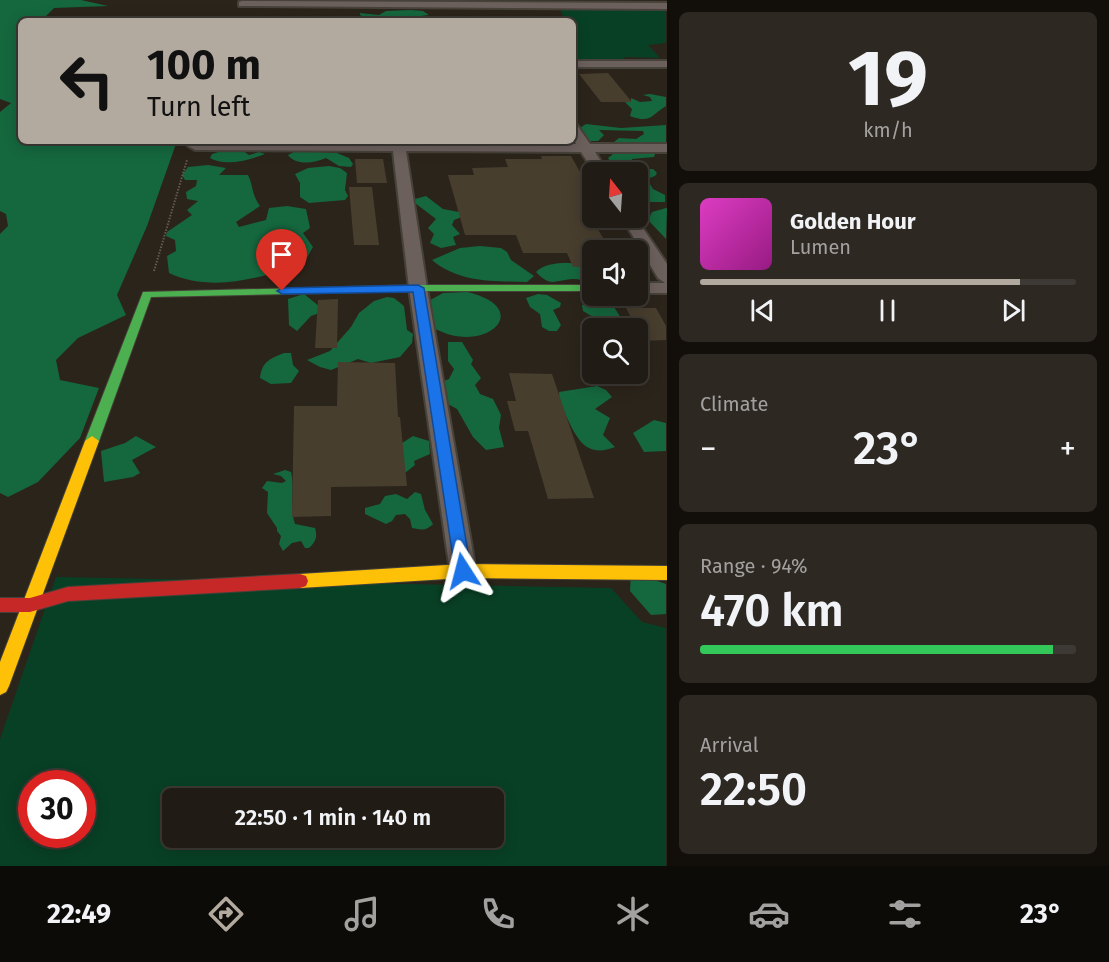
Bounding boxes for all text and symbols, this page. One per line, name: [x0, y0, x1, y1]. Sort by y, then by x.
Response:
text: 19: [848, 32, 928, 126]
text: 100 m: [147, 40, 261, 90]
icon: left: [48, 42, 126, 120]
text: Turn left: [147, 91, 250, 123]
text: km/h: [863, 118, 913, 142]
north arrow: [582, 162, 648, 228]
map controls: [582, 162, 648, 384]
text: Golden Hour: [790, 208, 916, 235]
pin: [256, 229, 307, 291]
text: Lumen: [790, 235, 851, 259]
icon: arrive: [265, 238, 298, 271]
button: sound: [582, 240, 648, 306]
icon: previous: [746, 294, 779, 327]
icon: pause: [871, 294, 904, 327]
icon: next: [997, 294, 1030, 327]
button: search: [582, 318, 648, 384]
text: Climate: [700, 392, 768, 416]
text: 23°: [853, 422, 923, 476]
text: −: [700, 429, 717, 469]
text: +: [1060, 429, 1076, 469]
position arrow: [431, 539, 495, 603]
text: Range · 94%: [700, 554, 808, 578]
text: 470 km: [700, 584, 844, 638]
text: Arrival: [700, 733, 759, 757]
text: 22:50: [700, 763, 807, 817]
speed limit sign: 30: [18, 770, 96, 848]
text: 22:50 · 1 min · 140 m: [235, 804, 431, 831]
icon: directions: [205, 893, 247, 935]
icon: music: [341, 893, 383, 935]
icon: phone: [477, 893, 519, 935]
icon: climate: [612, 893, 654, 935]
icon: car: [748, 893, 790, 935]
icon: filters: [884, 893, 926, 935]
text: 22:49: [47, 898, 111, 930]
text: 23°: [1020, 898, 1062, 930]

